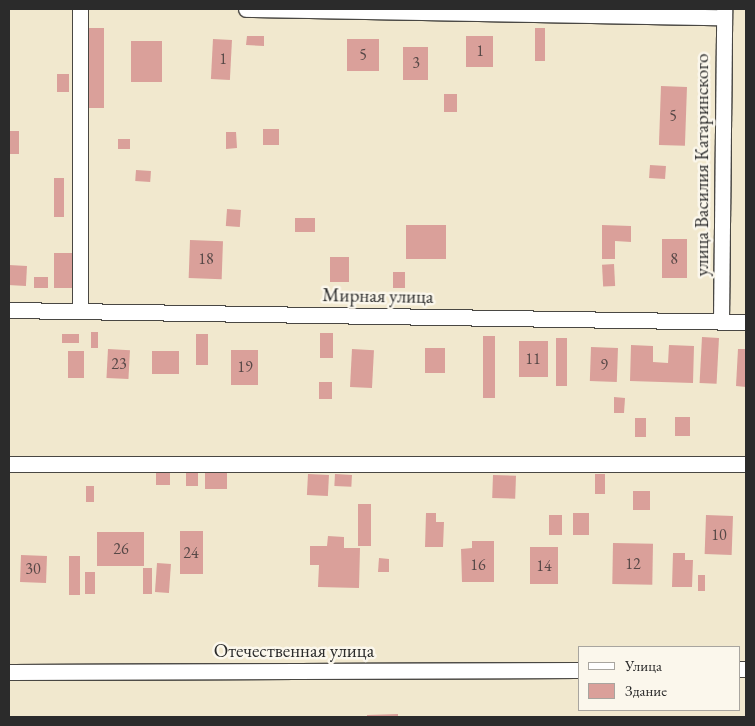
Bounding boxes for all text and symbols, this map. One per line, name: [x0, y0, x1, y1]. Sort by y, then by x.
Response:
house number: 1: [476, 41, 484, 61]
house number: 5: [359, 45, 367, 65]
house number: 1: [219, 49, 227, 69]
house number: 3: [412, 53, 420, 73]
street label: улица Василия Катаринского: [691, 54, 713, 276]
house number: 5: [669, 106, 677, 126]
house number: 18: [198, 249, 214, 269]
house number: 8: [670, 249, 678, 269]
street label: Мирная улица: [322, 284, 434, 308]
house number: 11: [525, 349, 541, 369]
house number: 23: [111, 354, 127, 374]
house number: 9: [600, 355, 608, 375]
house number: 19: [237, 357, 253, 377]
house number: 10: [711, 525, 727, 545]
house number: 26: [113, 539, 129, 559]
house number: 24: [183, 543, 199, 563]
house number: 12: [625, 554, 641, 574]
house number: 16: [470, 555, 486, 575]
house number: 14: [536, 556, 552, 576]
house number: 30: [25, 559, 41, 579]
street label: Отечественная улица: [214, 640, 374, 662]
legend: [578, 646, 740, 711]
text: Улица: [625, 656, 662, 675]
text: Здание: [625, 681, 667, 700]

